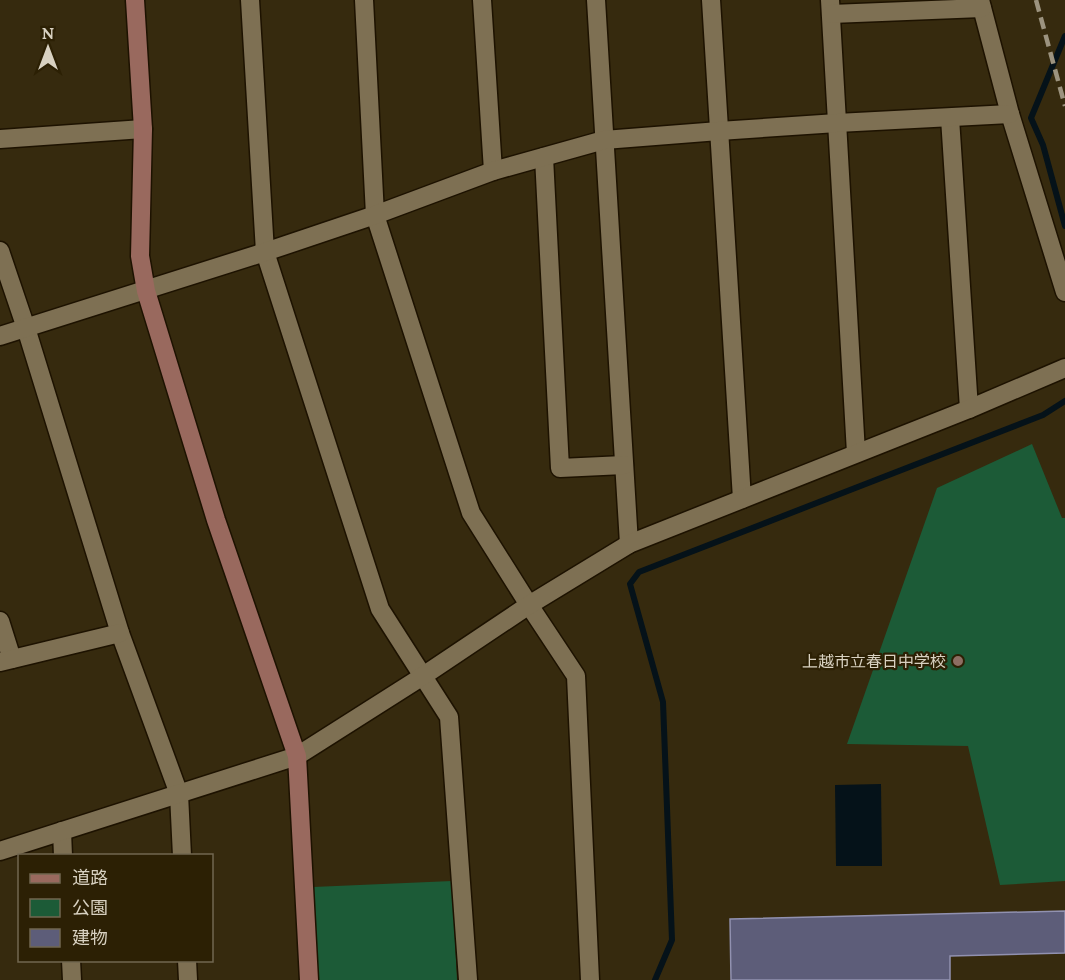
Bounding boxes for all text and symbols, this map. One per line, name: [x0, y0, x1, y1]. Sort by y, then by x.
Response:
north arrow: [18, 18, 78, 78]
text: N: [42, 23, 54, 43]
place label: 上越市立春日中学校: [802, 651, 946, 671]
marker: 上越市立春日中学校: [951, 654, 965, 668]
legend: [18, 854, 213, 962]
text: 道路: [72, 866, 108, 889]
text: 公園: [72, 896, 108, 919]
text: 建物: [72, 926, 108, 949]

